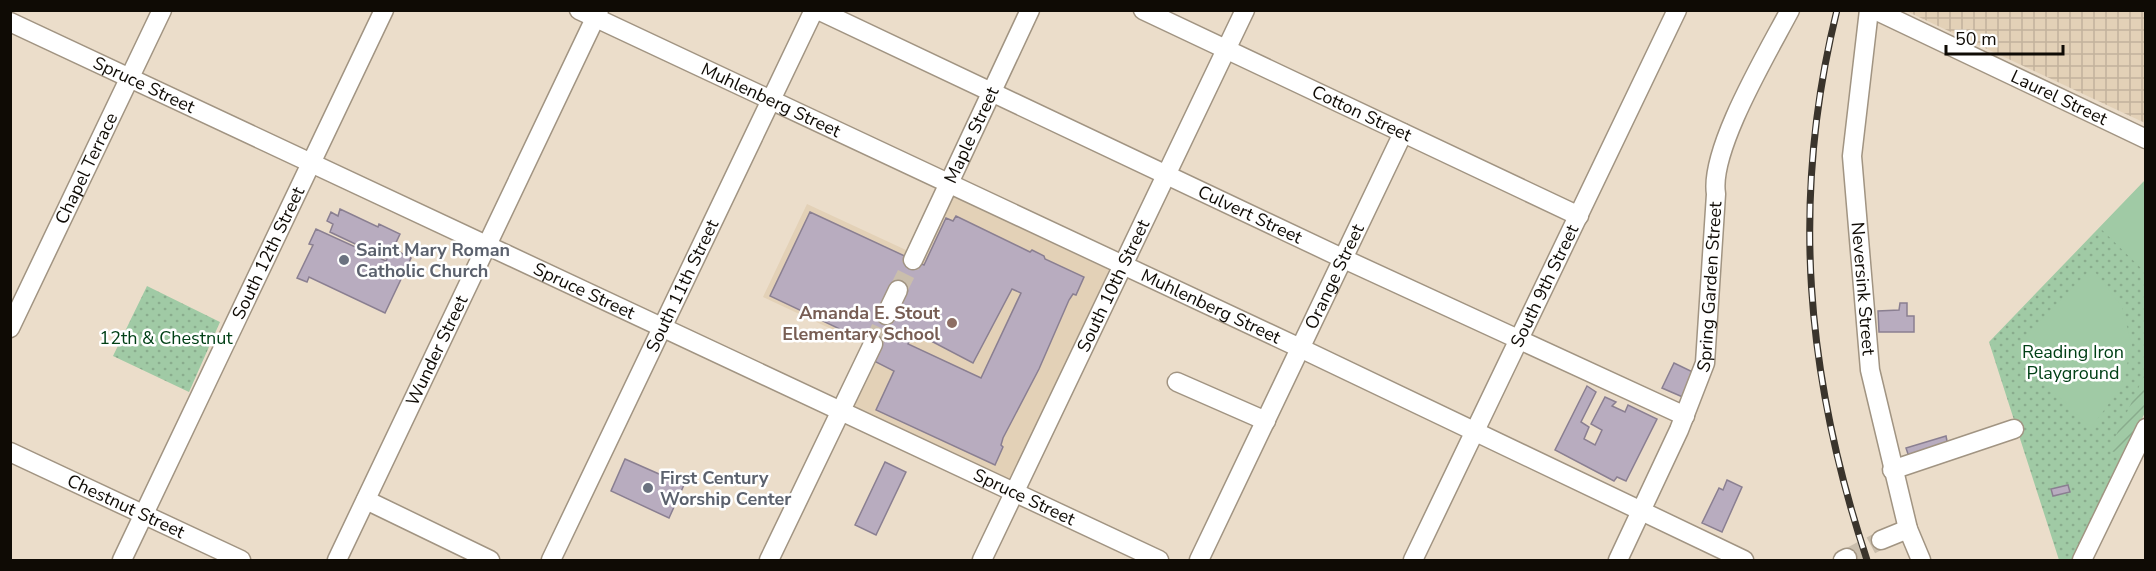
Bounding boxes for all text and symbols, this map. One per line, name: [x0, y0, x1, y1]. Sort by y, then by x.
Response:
scale bar: [1946, 18, 2063, 56]
text: 50 m: [1955, 27, 1997, 51]
street label: Spruce Street: [89, 51, 199, 119]
street label: Muhlenberg Street: [697, 57, 845, 143]
street label: Laurel Street: [2007, 64, 2112, 131]
street label: Cotton Street: [1308, 80, 1416, 148]
street label: Maple Street: [939, 82, 1005, 187]
street label: Chapel Terrace: [49, 109, 123, 228]
street label: Culvert Street: [1194, 179, 1307, 250]
street label: South 12th Street: [226, 182, 310, 323]
street label: Spring Garden Street: [1691, 200, 1728, 376]
street label: South 11th Street: [640, 215, 724, 356]
street label: South 10th Street: [1071, 215, 1155, 356]
street label: Orange Street: [1299, 219, 1370, 333]
street label: South 9th Street: [1505, 220, 1585, 351]
street label: Neversink Street: [1846, 221, 1881, 357]
place label: Saint Mary Roman Catholic Church: [356, 238, 510, 283]
marker: Saint Mary Roman Catholic Church: [337, 253, 351, 267]
street label: Spruce Street: [529, 257, 640, 325]
street label: Muhlenberg Street: [1137, 263, 1285, 350]
street label: Wunder Street: [400, 291, 474, 410]
place label: Amanda E. Stout Elementary School: [782, 301, 940, 346]
marker: Amanda E. Stout Elementary School: [945, 316, 959, 330]
park label: 12th & Chestnut: [99, 326, 233, 350]
park label: Reading Iron Playground: [2022, 340, 2124, 385]
street label: Spruce Street: [970, 463, 1080, 531]
place label: First Century Worship Center: [660, 466, 791, 511]
street label: Chestnut Street: [63, 468, 189, 544]
marker: First Century Worship Center: [641, 481, 655, 495]

